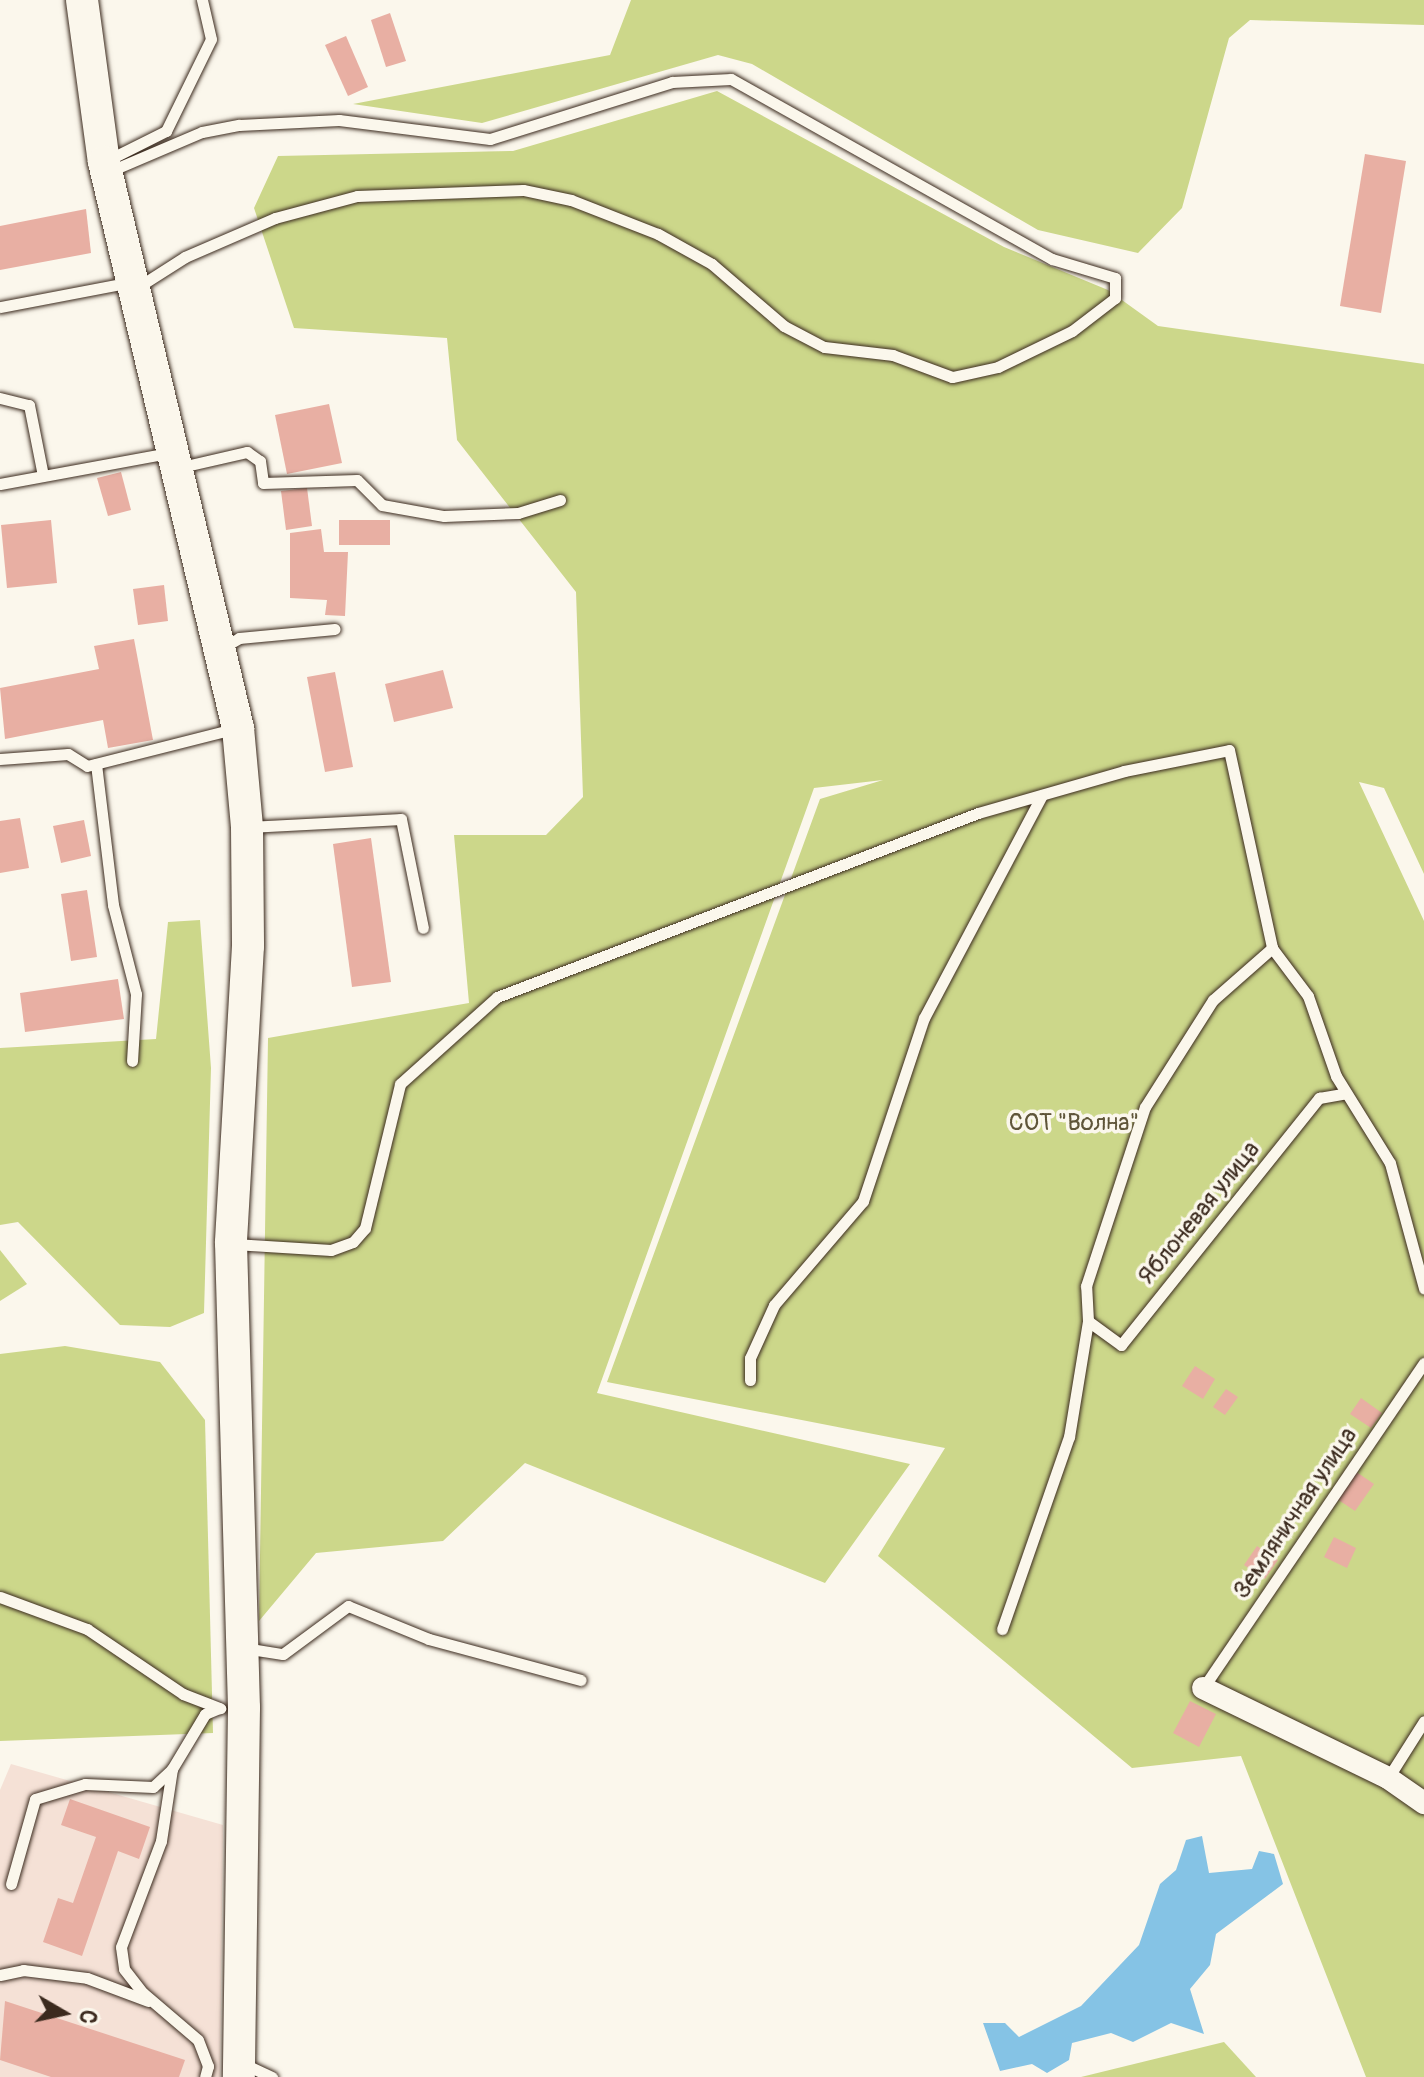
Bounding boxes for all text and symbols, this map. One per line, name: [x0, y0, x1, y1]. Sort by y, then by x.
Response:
park label: СОТ "Волна": [1009, 1109, 1139, 1137]
street label: Яблоневая улица: [1132, 1135, 1266, 1291]
street label: Земляничная улица: [1227, 1422, 1363, 1604]
north arrow: [24, 1973, 104, 2053]
text: С: [73, 2008, 103, 2026]

